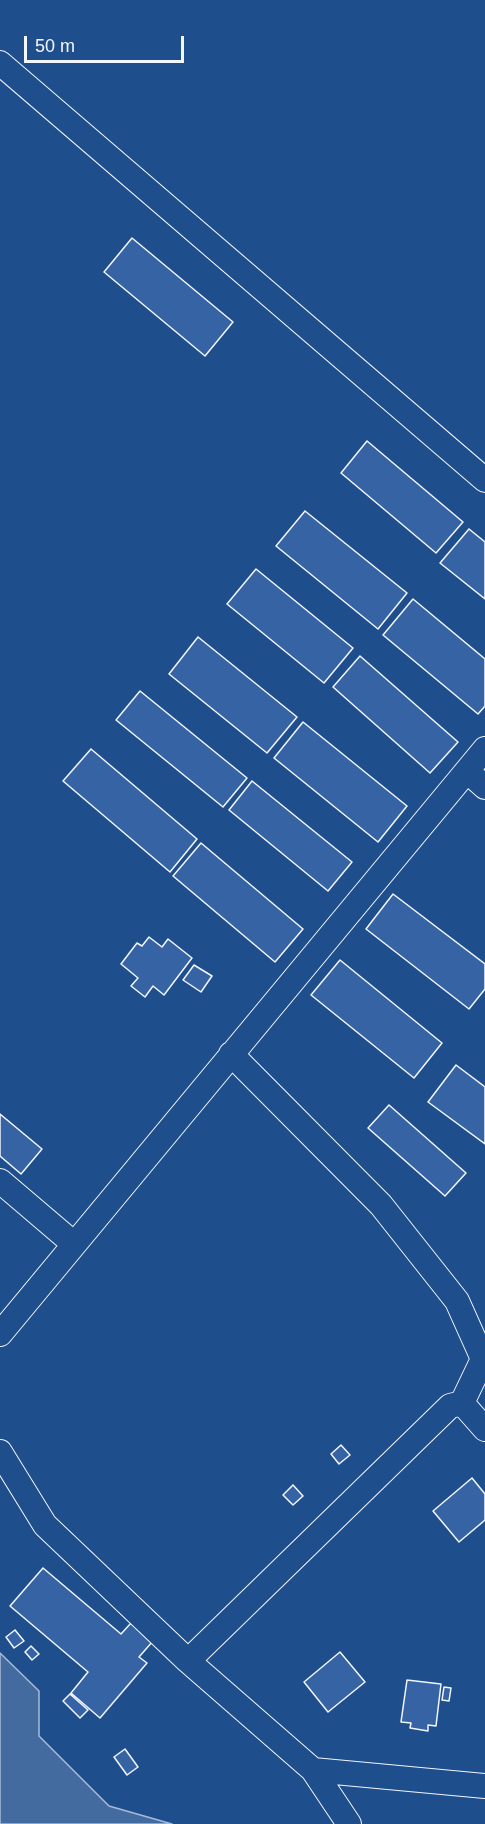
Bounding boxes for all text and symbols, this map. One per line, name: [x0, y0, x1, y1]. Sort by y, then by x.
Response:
scale bar: [27, 24, 188, 62]
text: 50 m: [35, 36, 75, 56]

